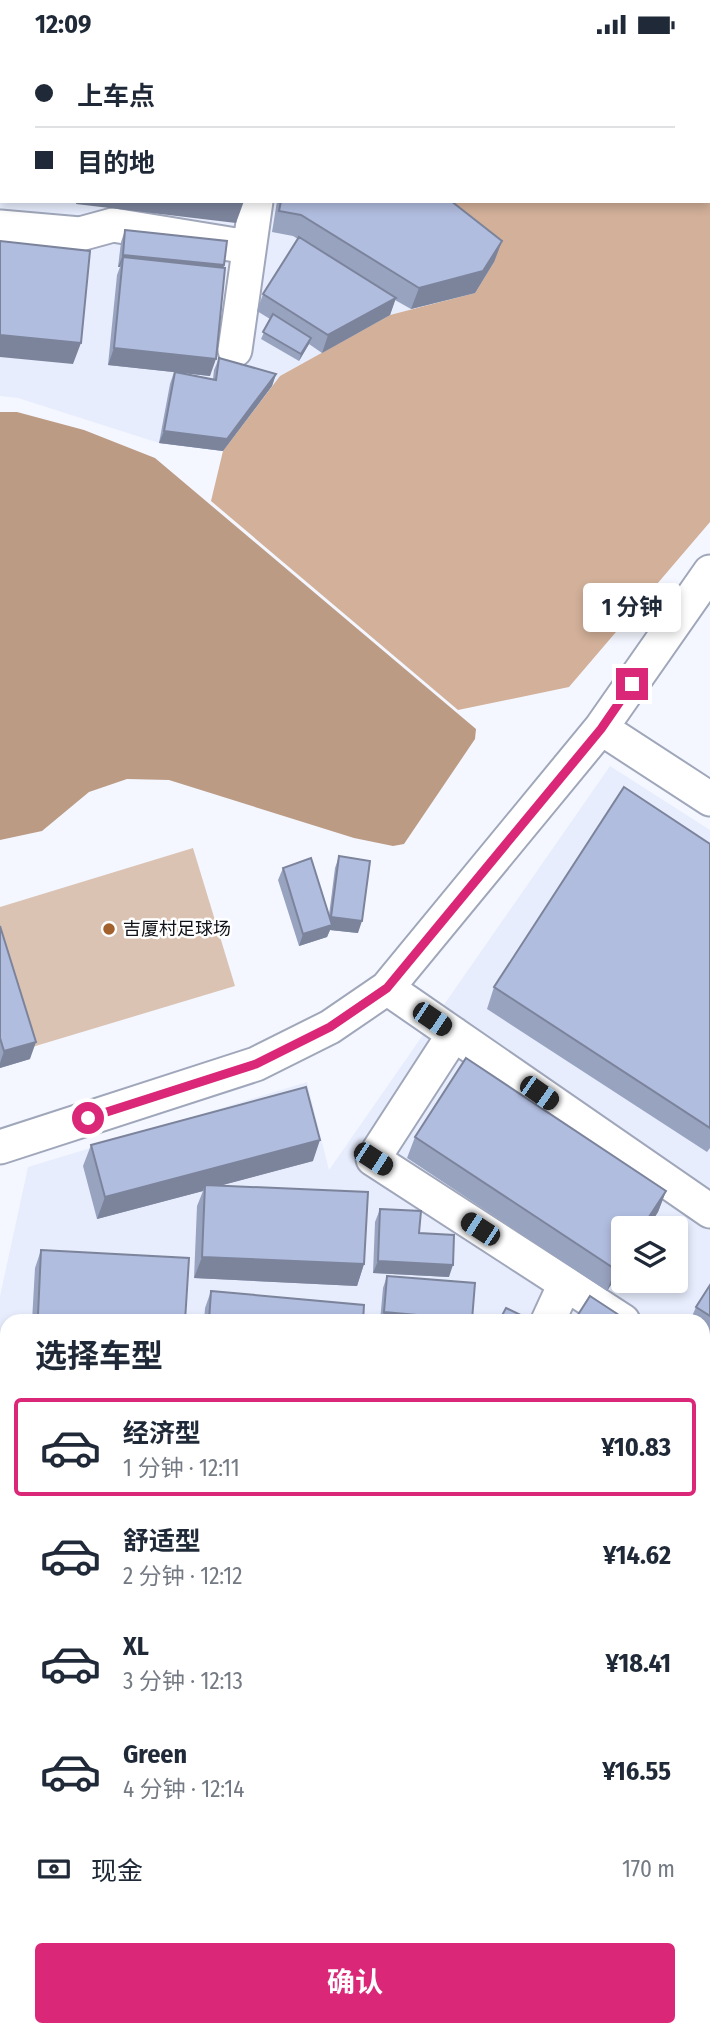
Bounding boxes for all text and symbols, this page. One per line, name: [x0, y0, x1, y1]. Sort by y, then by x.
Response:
text: 12:09: [35, 9, 91, 40]
text: 上车点: [77, 81, 155, 112]
text: 目的地: [77, 148, 155, 179]
callout: 1 分钟: [583, 583, 681, 631]
text: 1 分钟: [602, 593, 662, 621]
route end: [616, 668, 648, 700]
place label: 吉厦村足球场: [123, 918, 231, 940]
marker: 吉厦村足球场: [101, 921, 117, 937]
car: [409, 999, 456, 1039]
car: [516, 1072, 563, 1114]
route start: [72, 1102, 104, 1134]
car: [350, 1139, 397, 1179]
car: [457, 1209, 504, 1249]
map controls: [611, 1216, 688, 1293]
button: layers: [611, 1216, 688, 1293]
text: 选择车型: [35, 1337, 163, 1375]
icon: car: [39, 1416, 102, 1479]
text: 经济型: [123, 1418, 201, 1449]
text: ¥10.83: [601, 1432, 671, 1463]
text: 1 分钟 · 12:11: [123, 1454, 240, 1482]
icon: car: [39, 1524, 102, 1587]
text: 舒适型: [123, 1526, 201, 1557]
text: ¥14.62: [603, 1540, 671, 1571]
text: 2 分钟 · 12:12: [123, 1562, 242, 1590]
text: XL: [123, 1631, 149, 1662]
icon: car: [39, 1632, 102, 1695]
text: ¥18.41: [606, 1648, 671, 1679]
text: 3 分钟 · 12:13: [123, 1667, 243, 1695]
text: Green: [123, 1739, 187, 1770]
icon: car: [39, 1740, 102, 1803]
text: ¥16.55: [602, 1756, 671, 1787]
text: 4 分钟 · 12:14: [123, 1775, 244, 1803]
icon: cash: [35, 1850, 73, 1888]
text: 170 m: [622, 1855, 675, 1883]
text: 现金: [91, 1856, 143, 1887]
button: 确认: [35, 1943, 675, 2023]

